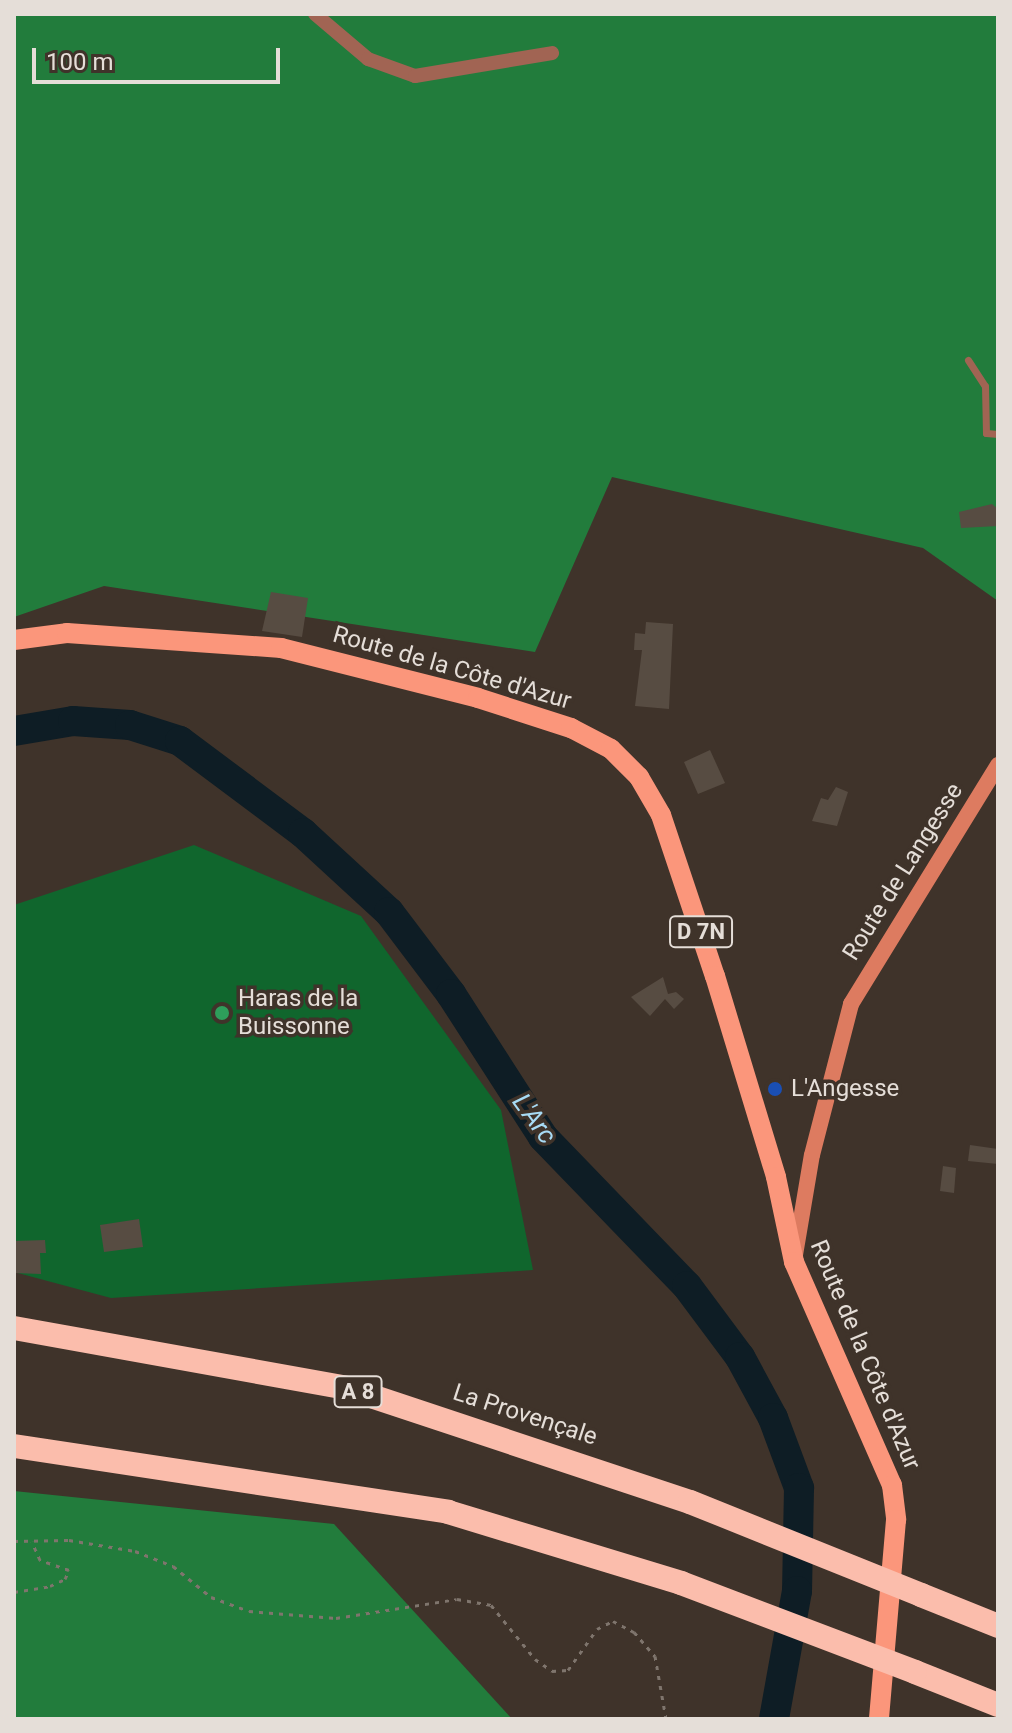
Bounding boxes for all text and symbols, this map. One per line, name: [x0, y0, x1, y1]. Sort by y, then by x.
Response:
scale bar: [36, 32, 284, 82]
text: 100 m: [46, 48, 113, 76]
street label: Route de la Côte d'Azur: [330, 620, 574, 716]
street label: Route de Langesse: [837, 778, 969, 966]
road number: D 7N: [669, 914, 733, 950]
place label: Haras de la Buissonne: [238, 985, 358, 1041]
marker: Haras de la Buissonne: [213, 1004, 231, 1022]
place label: L'Angesse: [791, 1075, 899, 1103]
marker: L'Angesse: [766, 1080, 784, 1098]
water label: L'Arc: [505, 1088, 563, 1150]
street label: Route de la Côte d'Azur: [804, 1236, 926, 1474]
road number: A 8: [332, 1374, 384, 1410]
street label: La Provençale: [449, 1378, 601, 1452]

